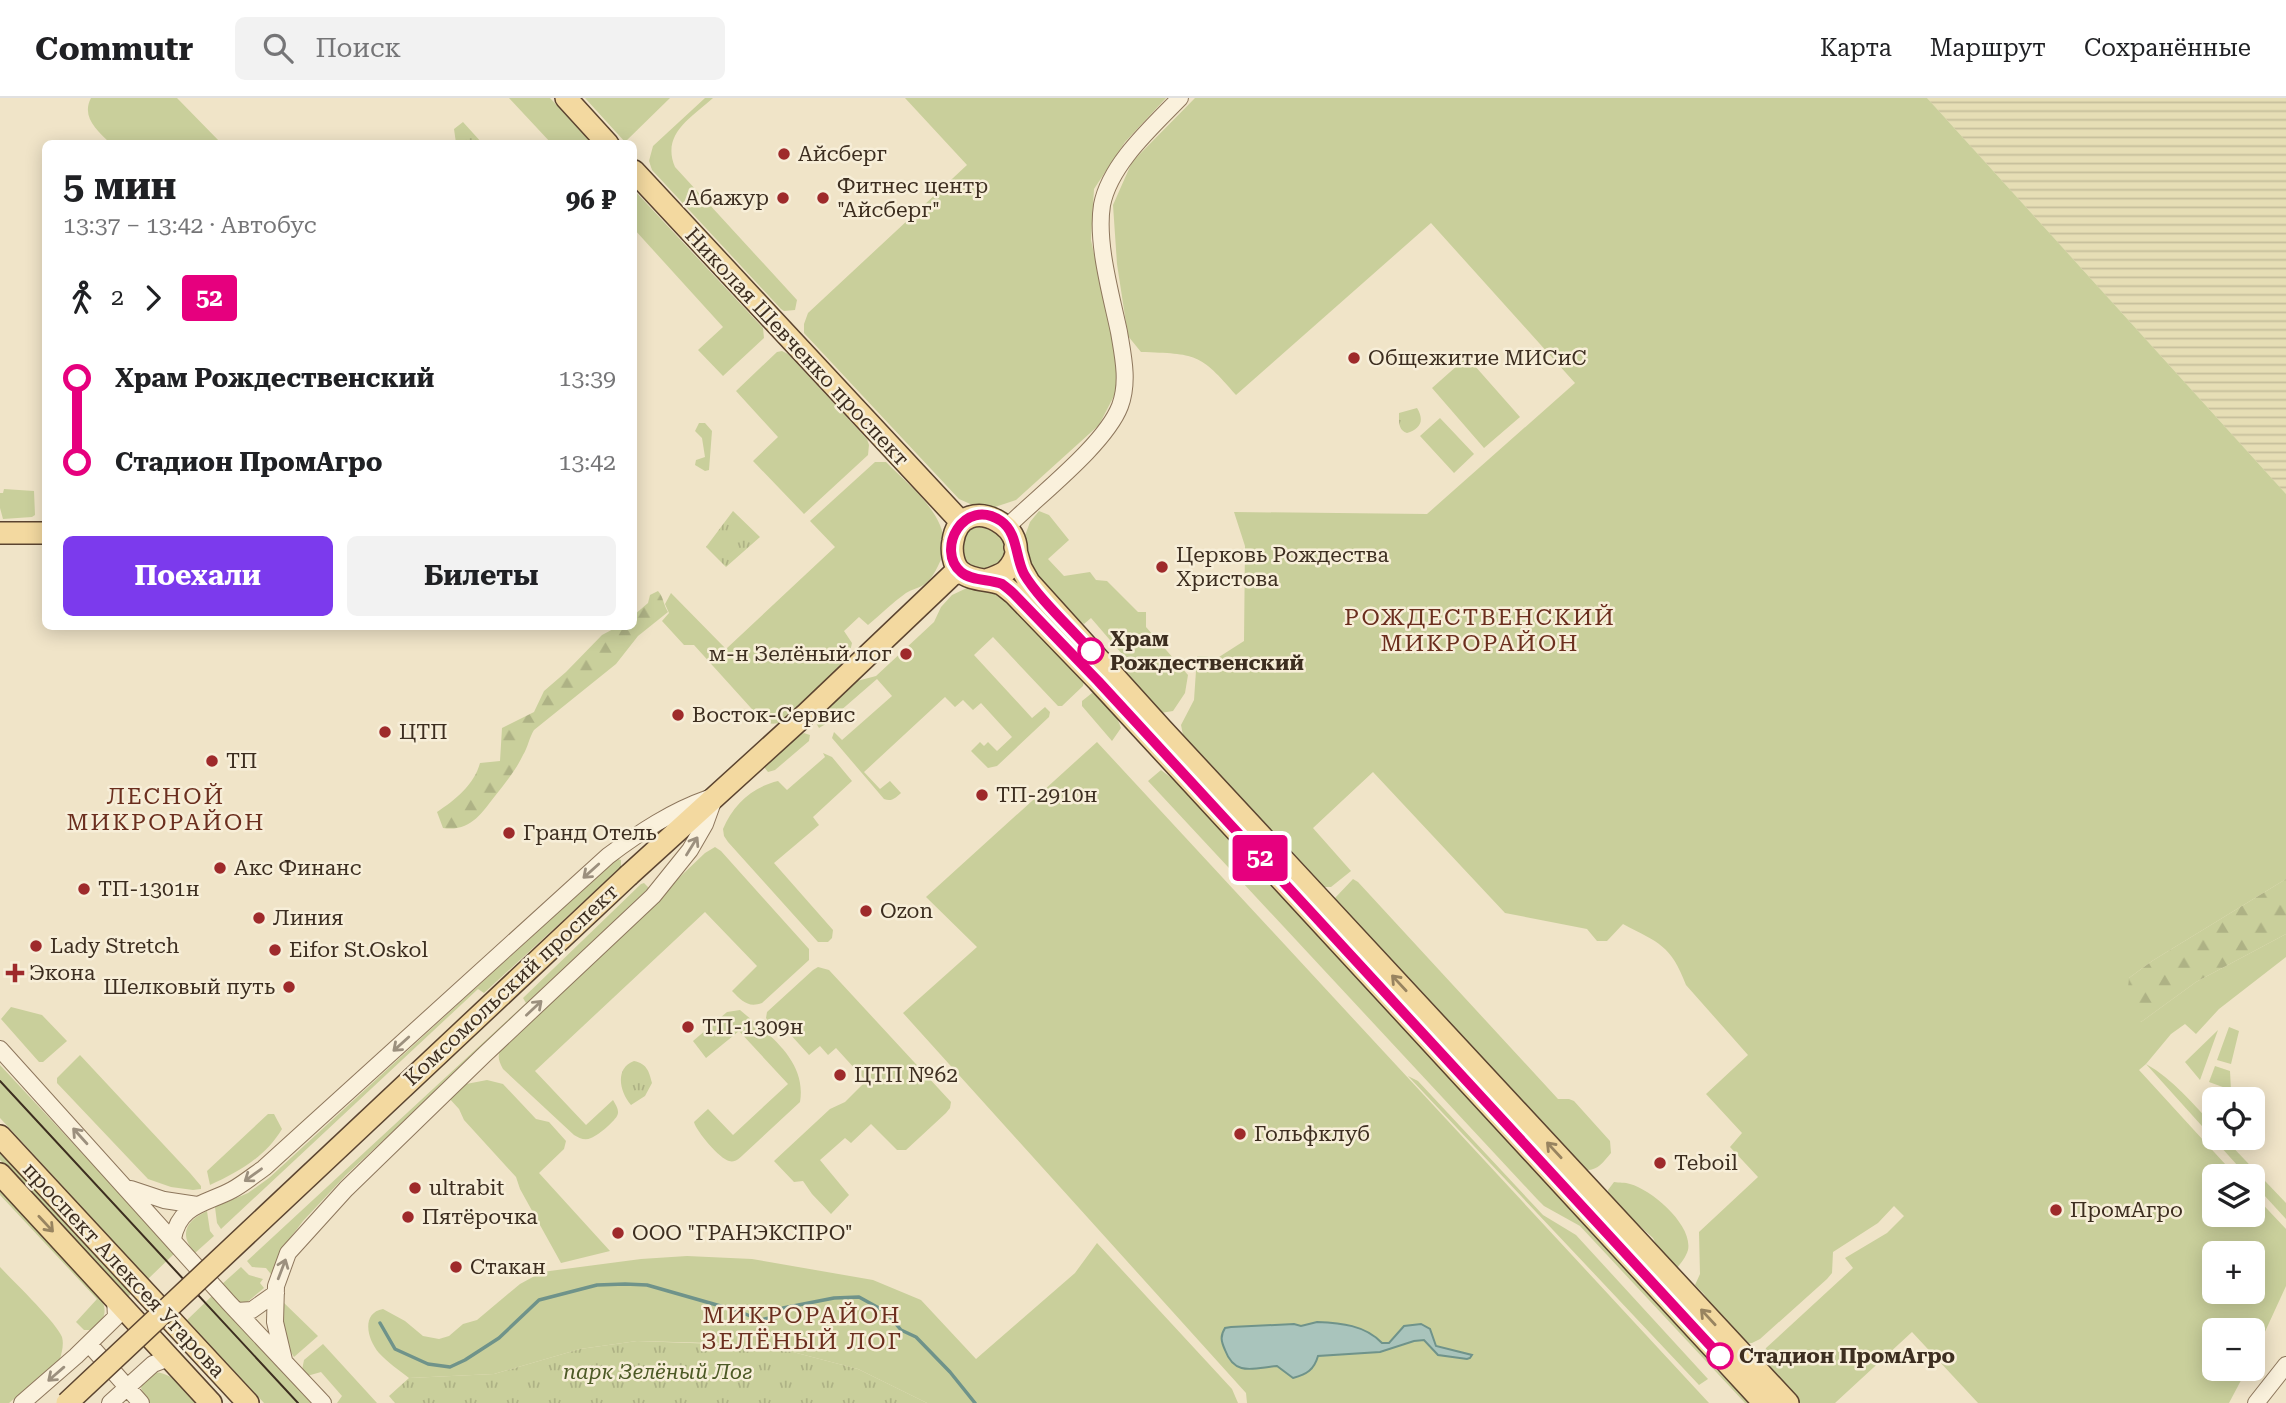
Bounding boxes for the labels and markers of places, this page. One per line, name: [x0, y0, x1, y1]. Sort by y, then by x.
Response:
place label: Айсберг: [798, 142, 887, 166]
marker: Айсберг: [776, 146, 792, 162]
place label: Фитнес центр "Айсберг": [837, 174, 988, 222]
place label: Абажур: [685, 186, 769, 210]
marker: Абажур: [775, 190, 791, 206]
marker: Фитнес центр "Айсберг": [815, 190, 831, 206]
place label: Общежитие МИСиС: [1368, 346, 1587, 370]
marker: Общежитие МИСиС: [1346, 350, 1362, 366]
place label: Церковь Рождества Христова: [1176, 543, 1389, 591]
marker: Церковь Рождества Христова: [1154, 559, 1170, 575]
place label: Храм Рождественский: [1110, 627, 1304, 675]
marker: Храм Рождественский: [1078, 638, 1104, 664]
place label: м-н Зелёный лог: [709, 642, 892, 666]
marker: м-н Зелёный лог: [898, 646, 914, 662]
place label: Восток-Сервис: [692, 703, 856, 727]
marker: Восток-Сервис: [670, 707, 686, 723]
place label: ЦТП: [399, 720, 448, 744]
marker: ЦТП: [377, 724, 393, 740]
place label: ТП: [226, 749, 257, 773]
marker: ТП: [204, 753, 220, 769]
place label: ТП-2910н: [996, 783, 1097, 807]
marker: ТП-2910н: [974, 787, 990, 803]
place label: Гранд Отель: [523, 821, 657, 845]
marker: Гранд Отель: [501, 825, 517, 841]
place label: Акс Финанс: [234, 856, 362, 880]
marker: Акс Финанс: [212, 860, 228, 876]
place label: ТП-1301н: [98, 877, 199, 901]
marker: ТП-1301н: [76, 881, 92, 897]
place label: Ozon: [880, 899, 933, 923]
marker: Ozon: [858, 903, 874, 919]
place label: Линия: [273, 906, 343, 930]
marker: Линия: [251, 910, 267, 926]
place label: Lady Stretch: [50, 934, 180, 958]
marker: Lady Stretch: [28, 938, 44, 954]
place label: Eifor St.Oskol: [289, 938, 428, 962]
marker: Eifor St.Oskol: [267, 942, 283, 958]
place label: Экона: [29, 961, 96, 985]
marker: Экона: [7, 965, 23, 981]
place label: Шелковый путь: [103, 975, 275, 999]
marker: Шелковый путь: [281, 979, 297, 995]
place label: ТП-1309н: [702, 1015, 803, 1039]
marker: ТП-1309н: [680, 1019, 696, 1035]
place label: ЦТП №62: [854, 1063, 958, 1087]
marker: ЦТП №62: [832, 1067, 848, 1083]
place label: Гольфклуб: [1254, 1122, 1370, 1146]
marker: Гольфклуб: [1232, 1126, 1248, 1142]
place label: Teboil: [1674, 1151, 1738, 1175]
marker: Teboil: [1652, 1155, 1668, 1171]
place label: ultrabit: [429, 1176, 504, 1200]
marker: ultrabit: [407, 1180, 423, 1196]
place label: ПромАгро: [2070, 1198, 2183, 1222]
marker: ПромАгро: [2048, 1202, 2064, 1218]
place label: Пятёрочка: [422, 1205, 538, 1229]
marker: Пятёрочка: [400, 1209, 416, 1225]
place label: ООО "ГРАНЭКСПРО": [632, 1221, 853, 1245]
marker: ООО "ГРАНЭКСПРО": [610, 1225, 626, 1241]
place label: Стакан: [470, 1255, 546, 1279]
marker: Стакан: [448, 1259, 464, 1275]
marker: Стадион ПромАгро: [1707, 1343, 1733, 1369]
place label: Стадион ПромАгро: [1739, 1344, 1955, 1368]

